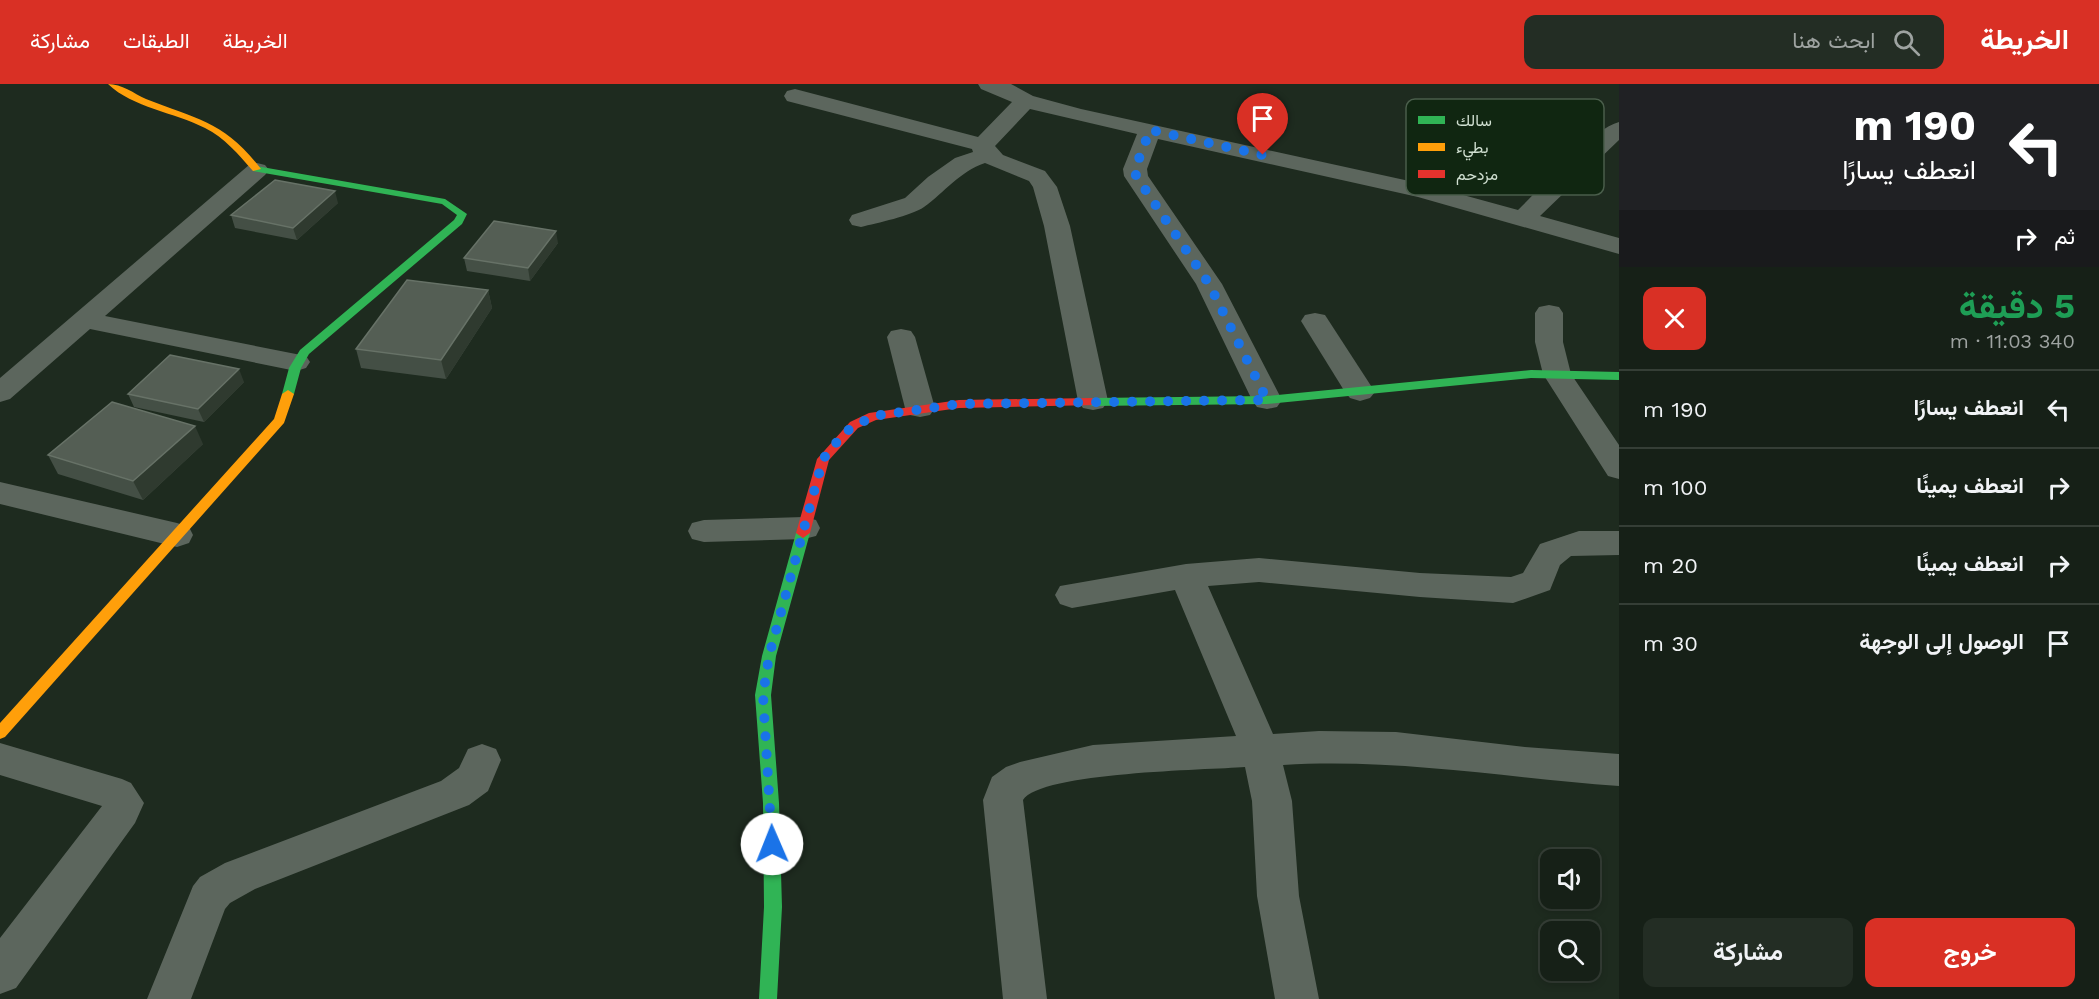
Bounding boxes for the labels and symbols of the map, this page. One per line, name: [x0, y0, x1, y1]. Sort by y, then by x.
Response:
pin: [1237, 93, 1288, 155]
legend: [1406, 99, 1604, 195]
text: سالك: [1456, 111, 1492, 130]
text: بطيء: [1456, 138, 1488, 161]
text: مزدحم: [1456, 165, 1498, 185]
position arrow: [740, 812, 804, 876]

